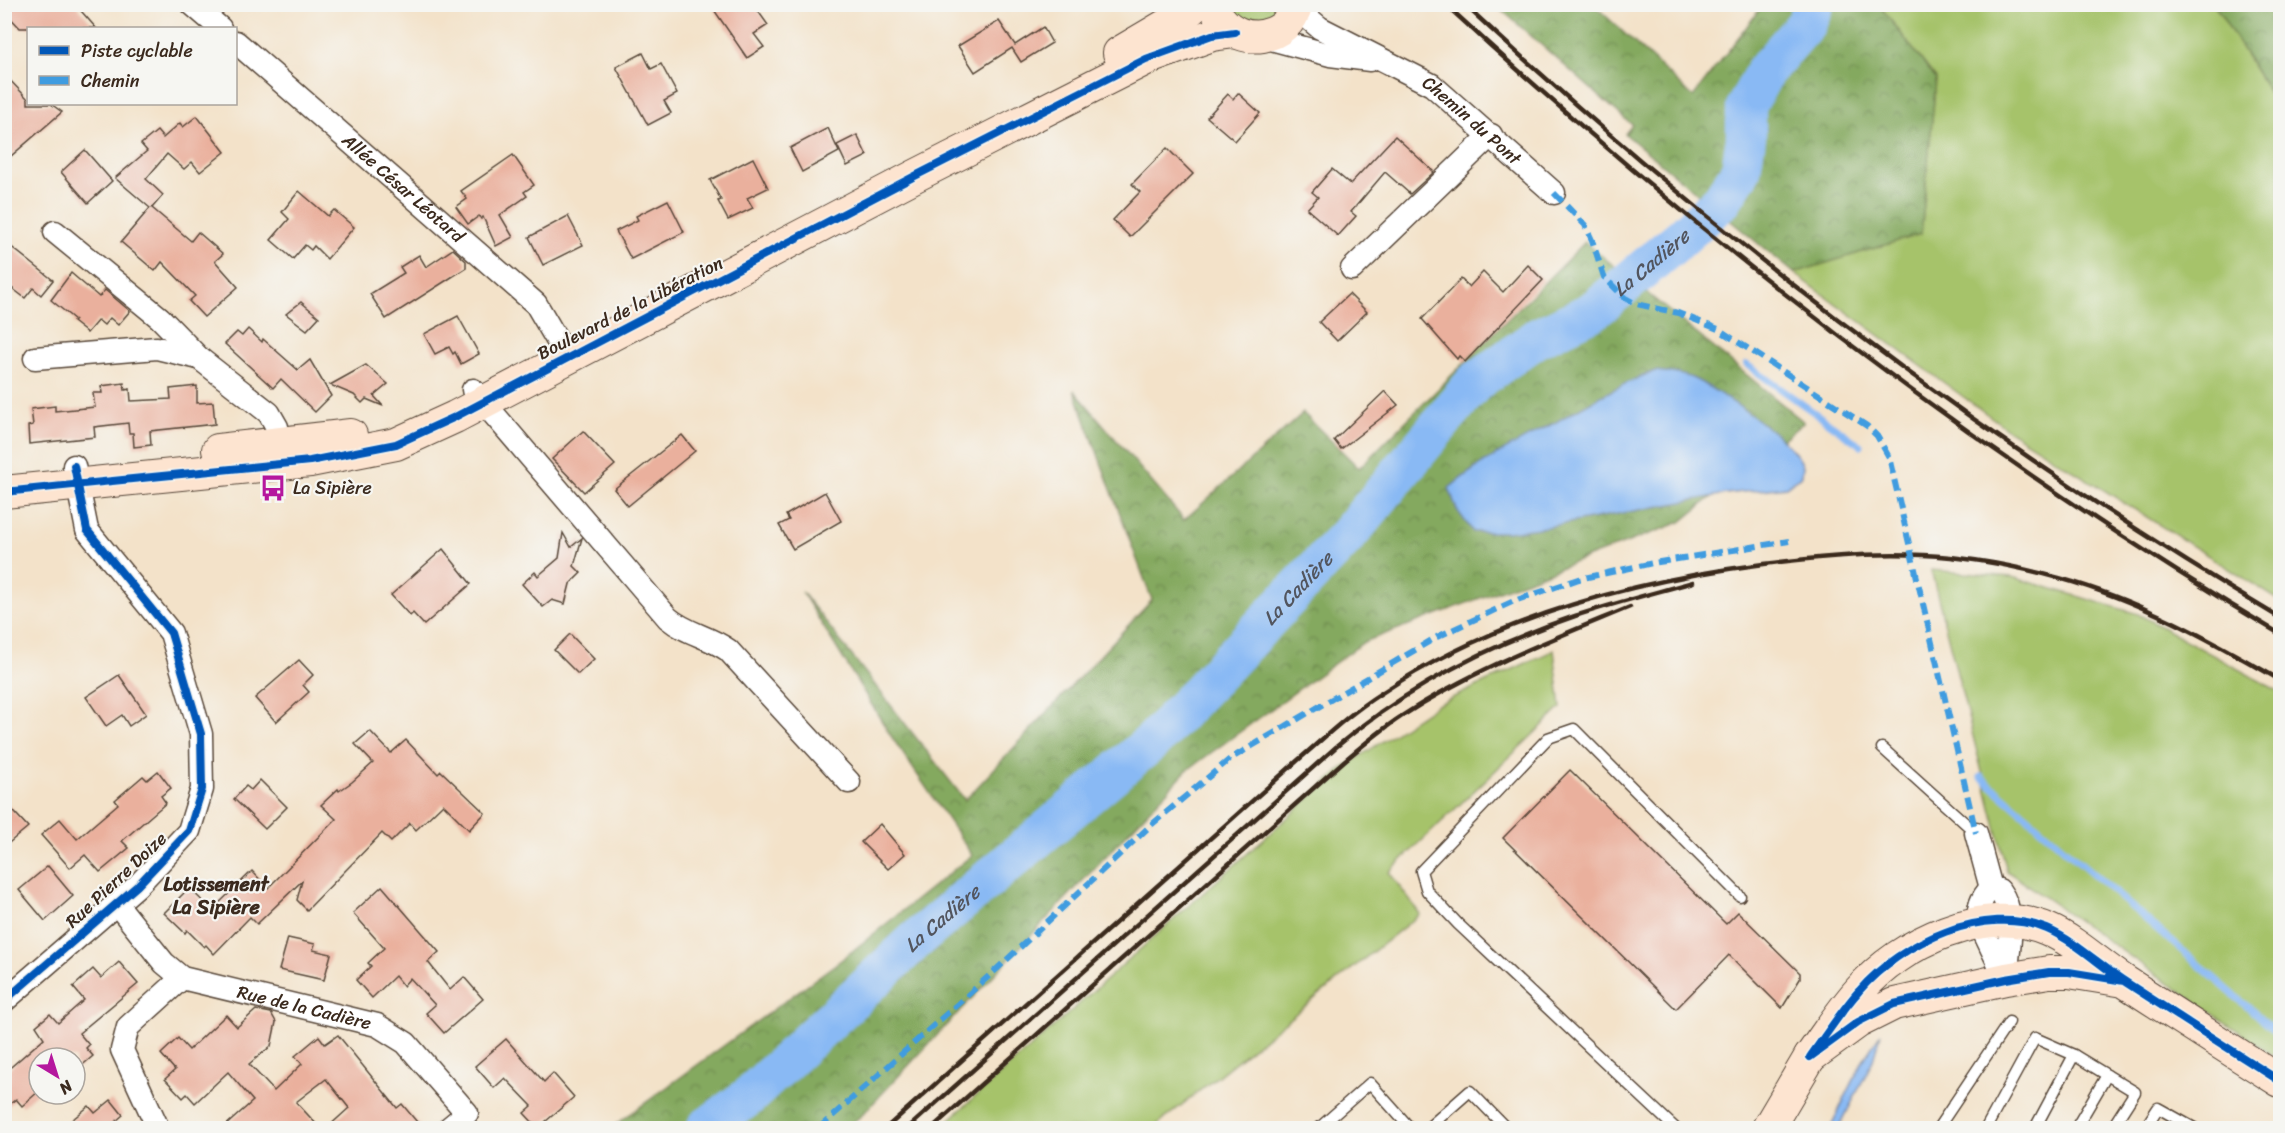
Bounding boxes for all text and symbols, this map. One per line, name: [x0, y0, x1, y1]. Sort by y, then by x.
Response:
legend: [27, 27, 237, 105]
text: Piste cyclable: [81, 35, 193, 67]
text: Chemin: [81, 65, 140, 97]
street label: Chemin du Pont: [1417, 67, 1529, 174]
street label: Allée César Léotard: [334, 124, 473, 252]
water label: La Cadière: [1605, 219, 1699, 305]
street label: Boulevard de la Libération: [531, 247, 729, 369]
place label: La Sipière: [293, 472, 372, 504]
bus stop icon: La Sipière: [258, 473, 288, 503]
water label: La Cadière: [1253, 542, 1343, 634]
street label: Rue Pierre Doize: [57, 824, 175, 936]
district label: Lotissement La Sipière: [163, 867, 271, 925]
water label: La Cadière: [895, 874, 990, 961]
street label: Rue de la Cadière: [234, 976, 375, 1039]
north arrow: [27, 1046, 87, 1106]
text: N: [52, 1072, 80, 1103]

